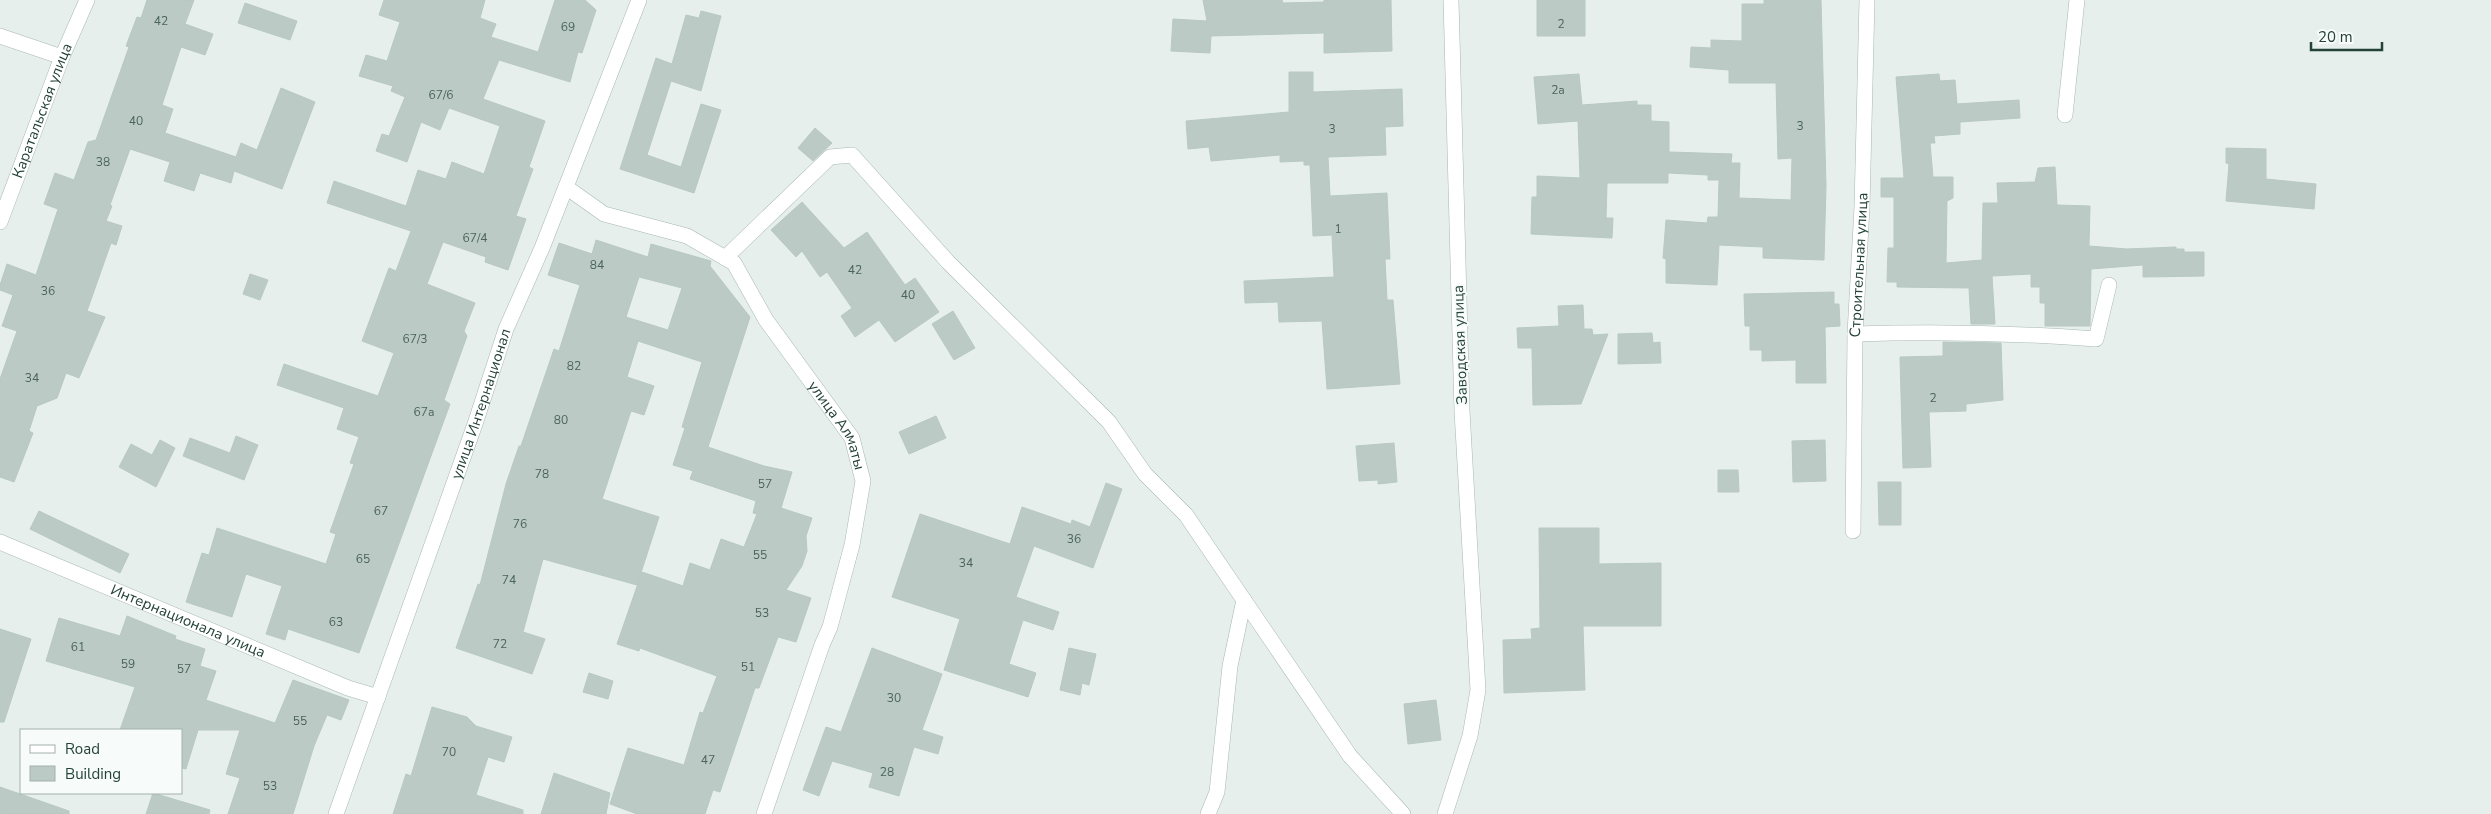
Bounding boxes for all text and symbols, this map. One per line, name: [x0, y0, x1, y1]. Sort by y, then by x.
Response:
house number: 42: [154, 13, 168, 29]
house number: 2: [1557, 16, 1565, 32]
house number: 69: [561, 19, 575, 35]
scale bar: [2311, 20, 2382, 52]
text: 20 m: [2318, 27, 2353, 47]
street label: Каратальская улица: [7, 40, 77, 181]
house number: 2а: [1551, 82, 1565, 98]
house number: 67/6: [429, 87, 454, 103]
house number: 40: [129, 113, 143, 129]
house number: 3: [1796, 118, 1804, 134]
house number: 3: [1328, 121, 1336, 137]
house number: 38: [96, 154, 110, 170]
street label: Строительная улица: [1845, 192, 1872, 338]
house number: 1: [1334, 221, 1342, 237]
house number: 67/4: [463, 230, 488, 246]
house number: 84: [590, 257, 604, 273]
house number: 42: [848, 262, 862, 278]
house number: 36: [41, 283, 55, 299]
street label: Заводская улица: [1448, 285, 1472, 405]
house number: 40: [901, 287, 915, 303]
street label: улица Интернационал: [446, 326, 516, 482]
house number: 67/3: [403, 331, 428, 347]
house number: 82: [567, 358, 581, 374]
house number: 34: [25, 370, 39, 386]
street label: улица Алматы: [804, 377, 870, 472]
house number: 2: [1929, 390, 1937, 406]
house number: 67а: [414, 404, 434, 420]
house number: 80: [554, 412, 568, 428]
house number: 78: [535, 466, 549, 482]
house number: 57: [758, 476, 772, 492]
house number: 67: [374, 503, 388, 519]
house number: 76: [513, 516, 527, 532]
house number: 36: [1067, 531, 1081, 547]
house number: 55: [753, 547, 767, 563]
house number: 65: [356, 551, 370, 567]
house number: 34: [959, 555, 973, 571]
house number: 74: [502, 572, 516, 588]
street label: Интернационала улица: [108, 580, 269, 662]
house number: 53: [755, 605, 769, 621]
house number: 63: [329, 614, 343, 630]
house number: 72: [493, 636, 507, 652]
house number: 61: [71, 639, 85, 655]
house number: 59: [121, 656, 135, 672]
house number: 51: [741, 659, 755, 675]
house number: 57: [177, 661, 191, 677]
house number: 30: [887, 690, 901, 706]
house number: 55: [293, 713, 307, 729]
legend: [20, 729, 182, 794]
text: Road: [65, 739, 100, 759]
house number: 70: [442, 744, 456, 760]
house number: 47: [701, 752, 715, 768]
text: Building: [65, 764, 121, 784]
house number: 28: [880, 764, 894, 780]
house number: 53: [263, 778, 277, 794]

